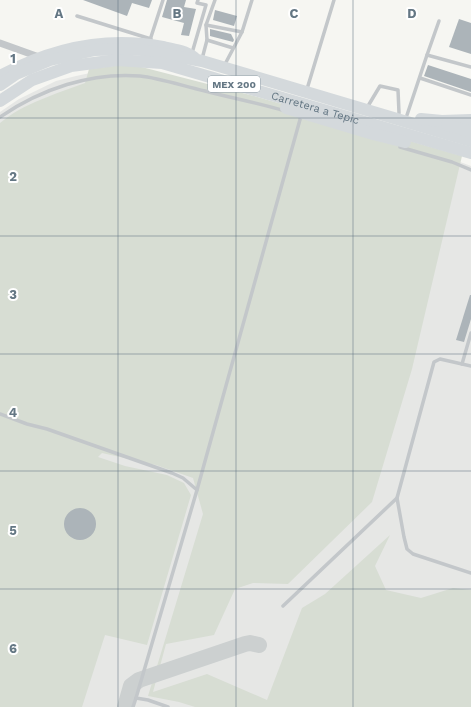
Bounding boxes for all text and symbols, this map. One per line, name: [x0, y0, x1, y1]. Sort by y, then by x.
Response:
text: A: [55, 6, 64, 21]
text: B: [173, 6, 182, 21]
text: C: [290, 6, 299, 21]
text: D: [407, 6, 417, 21]
text: 1: [10, 51, 16, 66]
road number: MEX 200: [208, 76, 260, 92]
street label: Carretera a Tepic: [270, 89, 361, 127]
text: 2: [9, 169, 17, 184]
text: 3: [9, 287, 17, 302]
text: 4: [9, 405, 18, 420]
text: 5: [9, 523, 17, 538]
text: 6: [9, 641, 17, 656]

